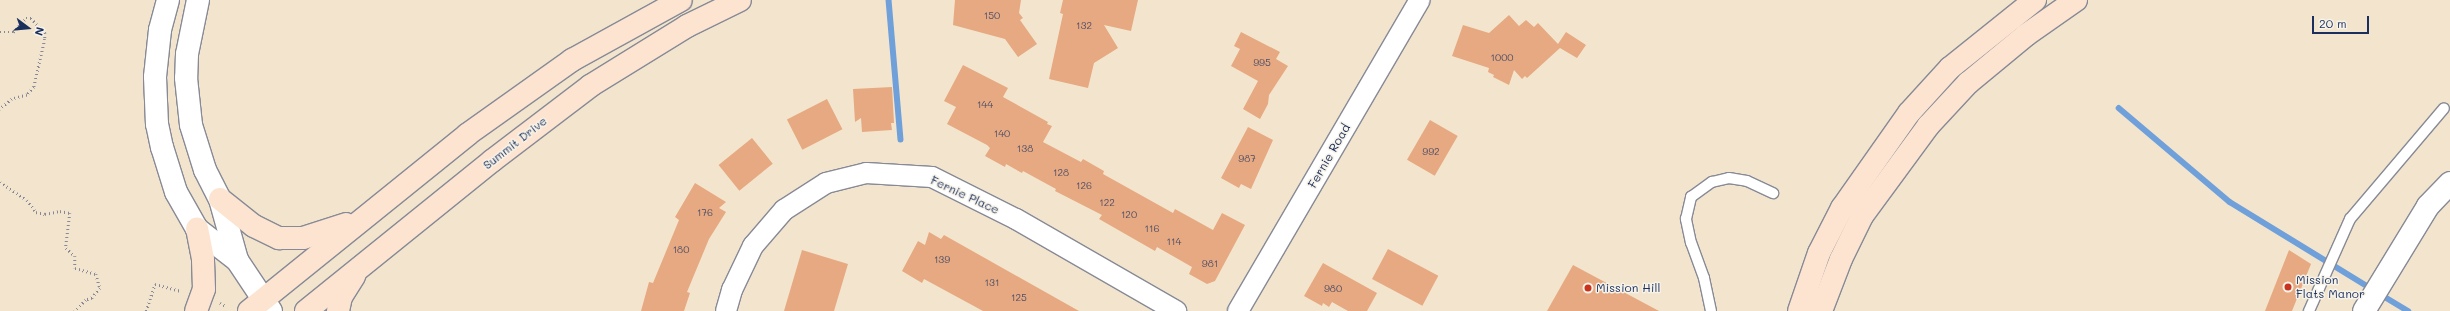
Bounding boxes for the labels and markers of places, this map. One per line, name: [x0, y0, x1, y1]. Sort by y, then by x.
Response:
place label: Mission Flats Manor: [2296, 273, 2365, 301]
place label: Mission Hill: [1596, 281, 1660, 295]
marker: Mission Flats Manor: [2283, 282, 2293, 292]
marker: Mission Hill: [1583, 283, 1593, 293]

